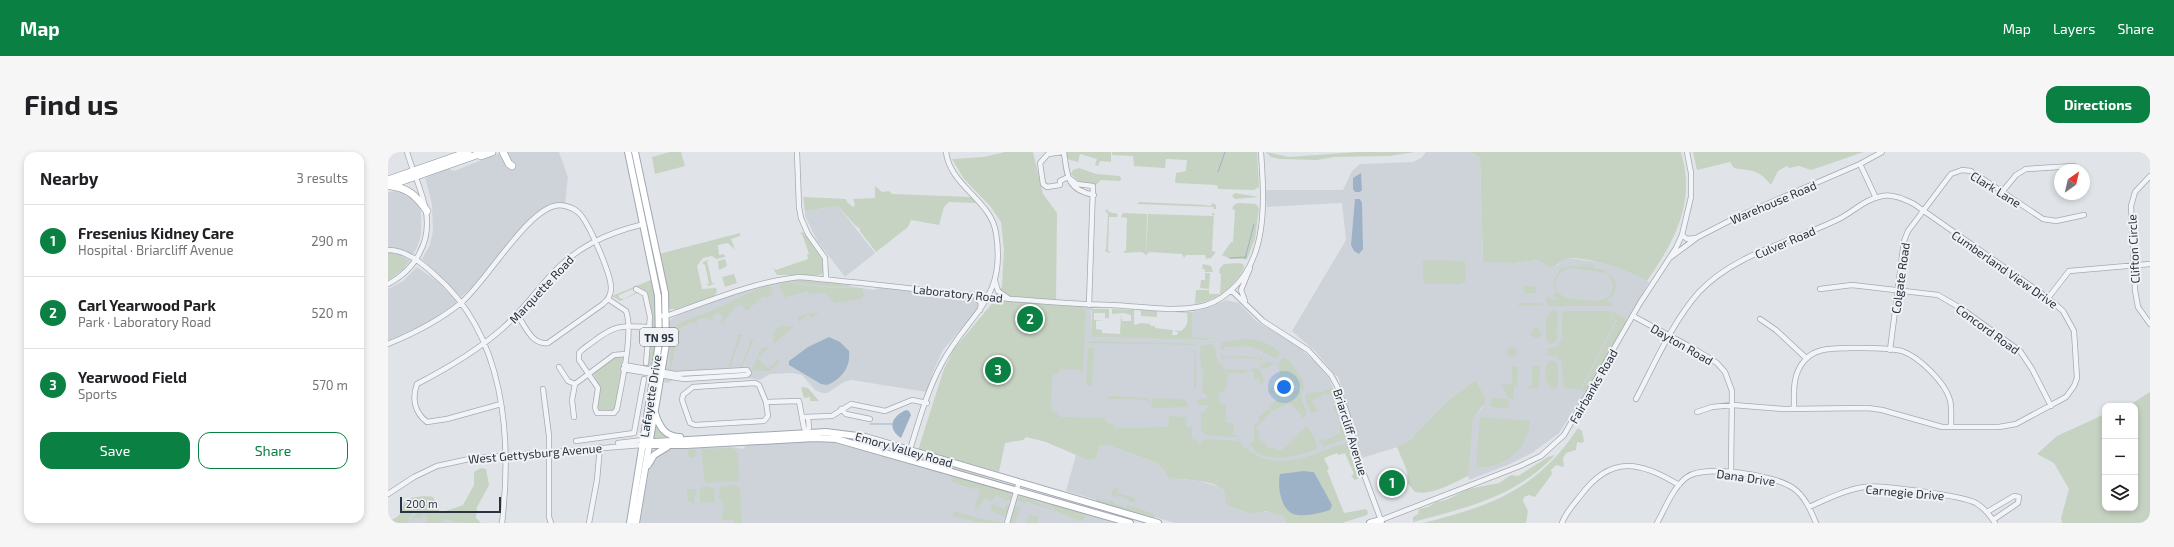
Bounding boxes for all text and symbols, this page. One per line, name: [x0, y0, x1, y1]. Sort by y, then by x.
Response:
text: Map: [20, 17, 60, 40]
text: Map: [2003, 20, 2031, 37]
text: Layers: [2053, 20, 2095, 37]
text: Share: [2117, 20, 2154, 37]
button: Directions: [2046, 86, 2150, 123]
text: Find us: [24, 87, 118, 121]
north arrow: [2054, 164, 2090, 200]
text: Nearby: [40, 168, 98, 188]
street label: Clark Lane: [1968, 168, 2024, 210]
text: 3 results: [297, 170, 348, 186]
street label: Warehouse Road: [1728, 178, 1818, 226]
street label: Clifton Circle: [2124, 214, 2142, 284]
street label: Culver Road: [1753, 223, 1817, 261]
text: Fresenius Kidney Care: [78, 224, 234, 242]
street label: Cumberland View Drive: [1949, 227, 2061, 311]
text: 1: [50, 233, 56, 249]
text: 290 m: [311, 233, 348, 249]
street label: Colgate Road: [1888, 241, 1912, 315]
text: Hospital · Briarcliff Avenue: [78, 242, 233, 258]
street label: Marquette Road: [506, 252, 576, 326]
street label: Laboratory Road: [912, 281, 1004, 305]
text: Carl Yearwood Park: [78, 296, 216, 314]
street label: Concord Road: [1954, 301, 2022, 357]
pin: 2: [1017, 304, 1043, 334]
text: 2: [49, 305, 57, 321]
text: 520 m: [312, 305, 348, 321]
text: Park · Laboratory Road: [78, 314, 211, 330]
street label: Dayton Road: [1648, 321, 1716, 367]
road number: TN 95: [640, 328, 678, 346]
street label: Fairbanks Road: [1566, 346, 1620, 426]
street label: Lafayette Drive: [637, 354, 663, 438]
pin: 3: [985, 355, 1011, 385]
text: Yearwood Field: [78, 368, 187, 386]
text: 3: [49, 377, 57, 393]
text: 570 m: [312, 377, 348, 393]
your location: [1274, 377, 1294, 397]
text: Sports: [78, 386, 117, 402]
street label: Briarcliff Avenue: [1331, 387, 1371, 477]
map controls: [2102, 403, 2138, 511]
button: +: [2102, 403, 2138, 439]
street label: Emory Valley Road: [854, 428, 954, 470]
button: Save: [40, 432, 190, 469]
button: Share: [198, 432, 348, 469]
button: −: [2102, 439, 2138, 475]
street label: West Gettysburg Avenue: [468, 440, 602, 466]
street label: Dana Drive: [1716, 466, 1776, 488]
pin: 1: [1379, 468, 1405, 498]
button: layers: [2102, 475, 2138, 511]
street label: Carnegie Drive: [1865, 482, 1945, 502]
scale bar: [400, 495, 501, 514]
text: 200 m: [406, 497, 438, 510]

